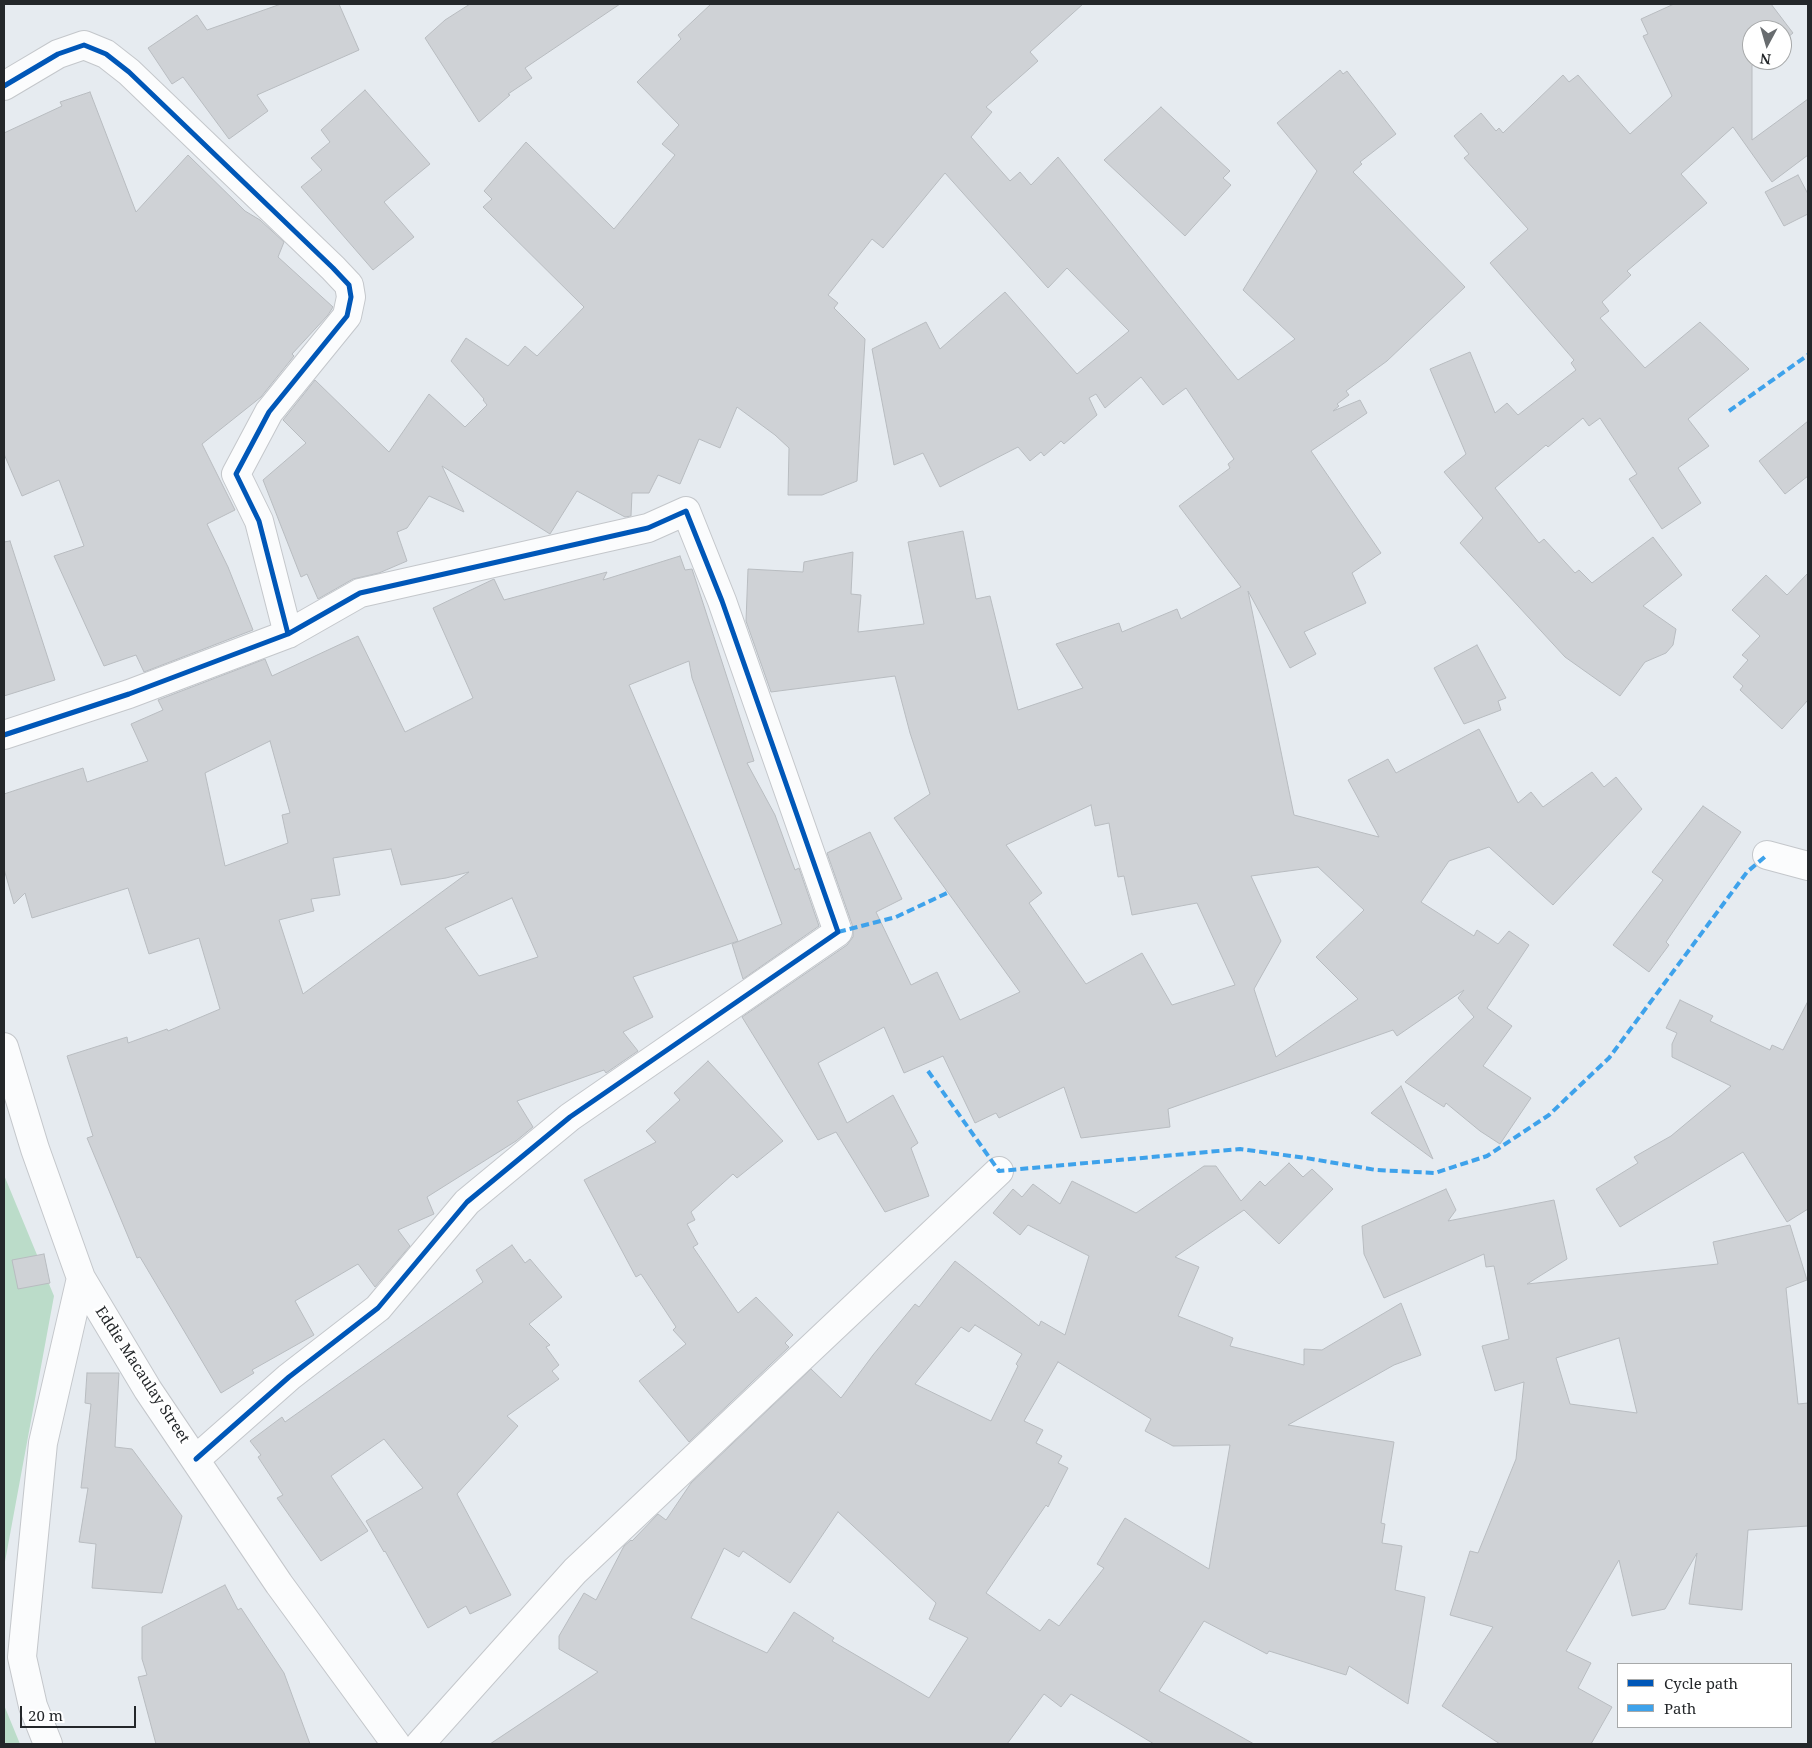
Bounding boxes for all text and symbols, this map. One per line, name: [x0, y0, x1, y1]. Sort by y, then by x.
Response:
north arrow: [1742, 20, 1792, 70]
text: N: [1759, 49, 1772, 69]
street label: Eddie Macaulay Street: [91, 1303, 193, 1447]
legend: [1617, 1663, 1792, 1728]
text: Cycle path: [1664, 1673, 1738, 1693]
scale bar: [22, 1696, 139, 1728]
text: Path: [1664, 1698, 1696, 1718]
text: 20 m: [28, 1705, 63, 1725]

